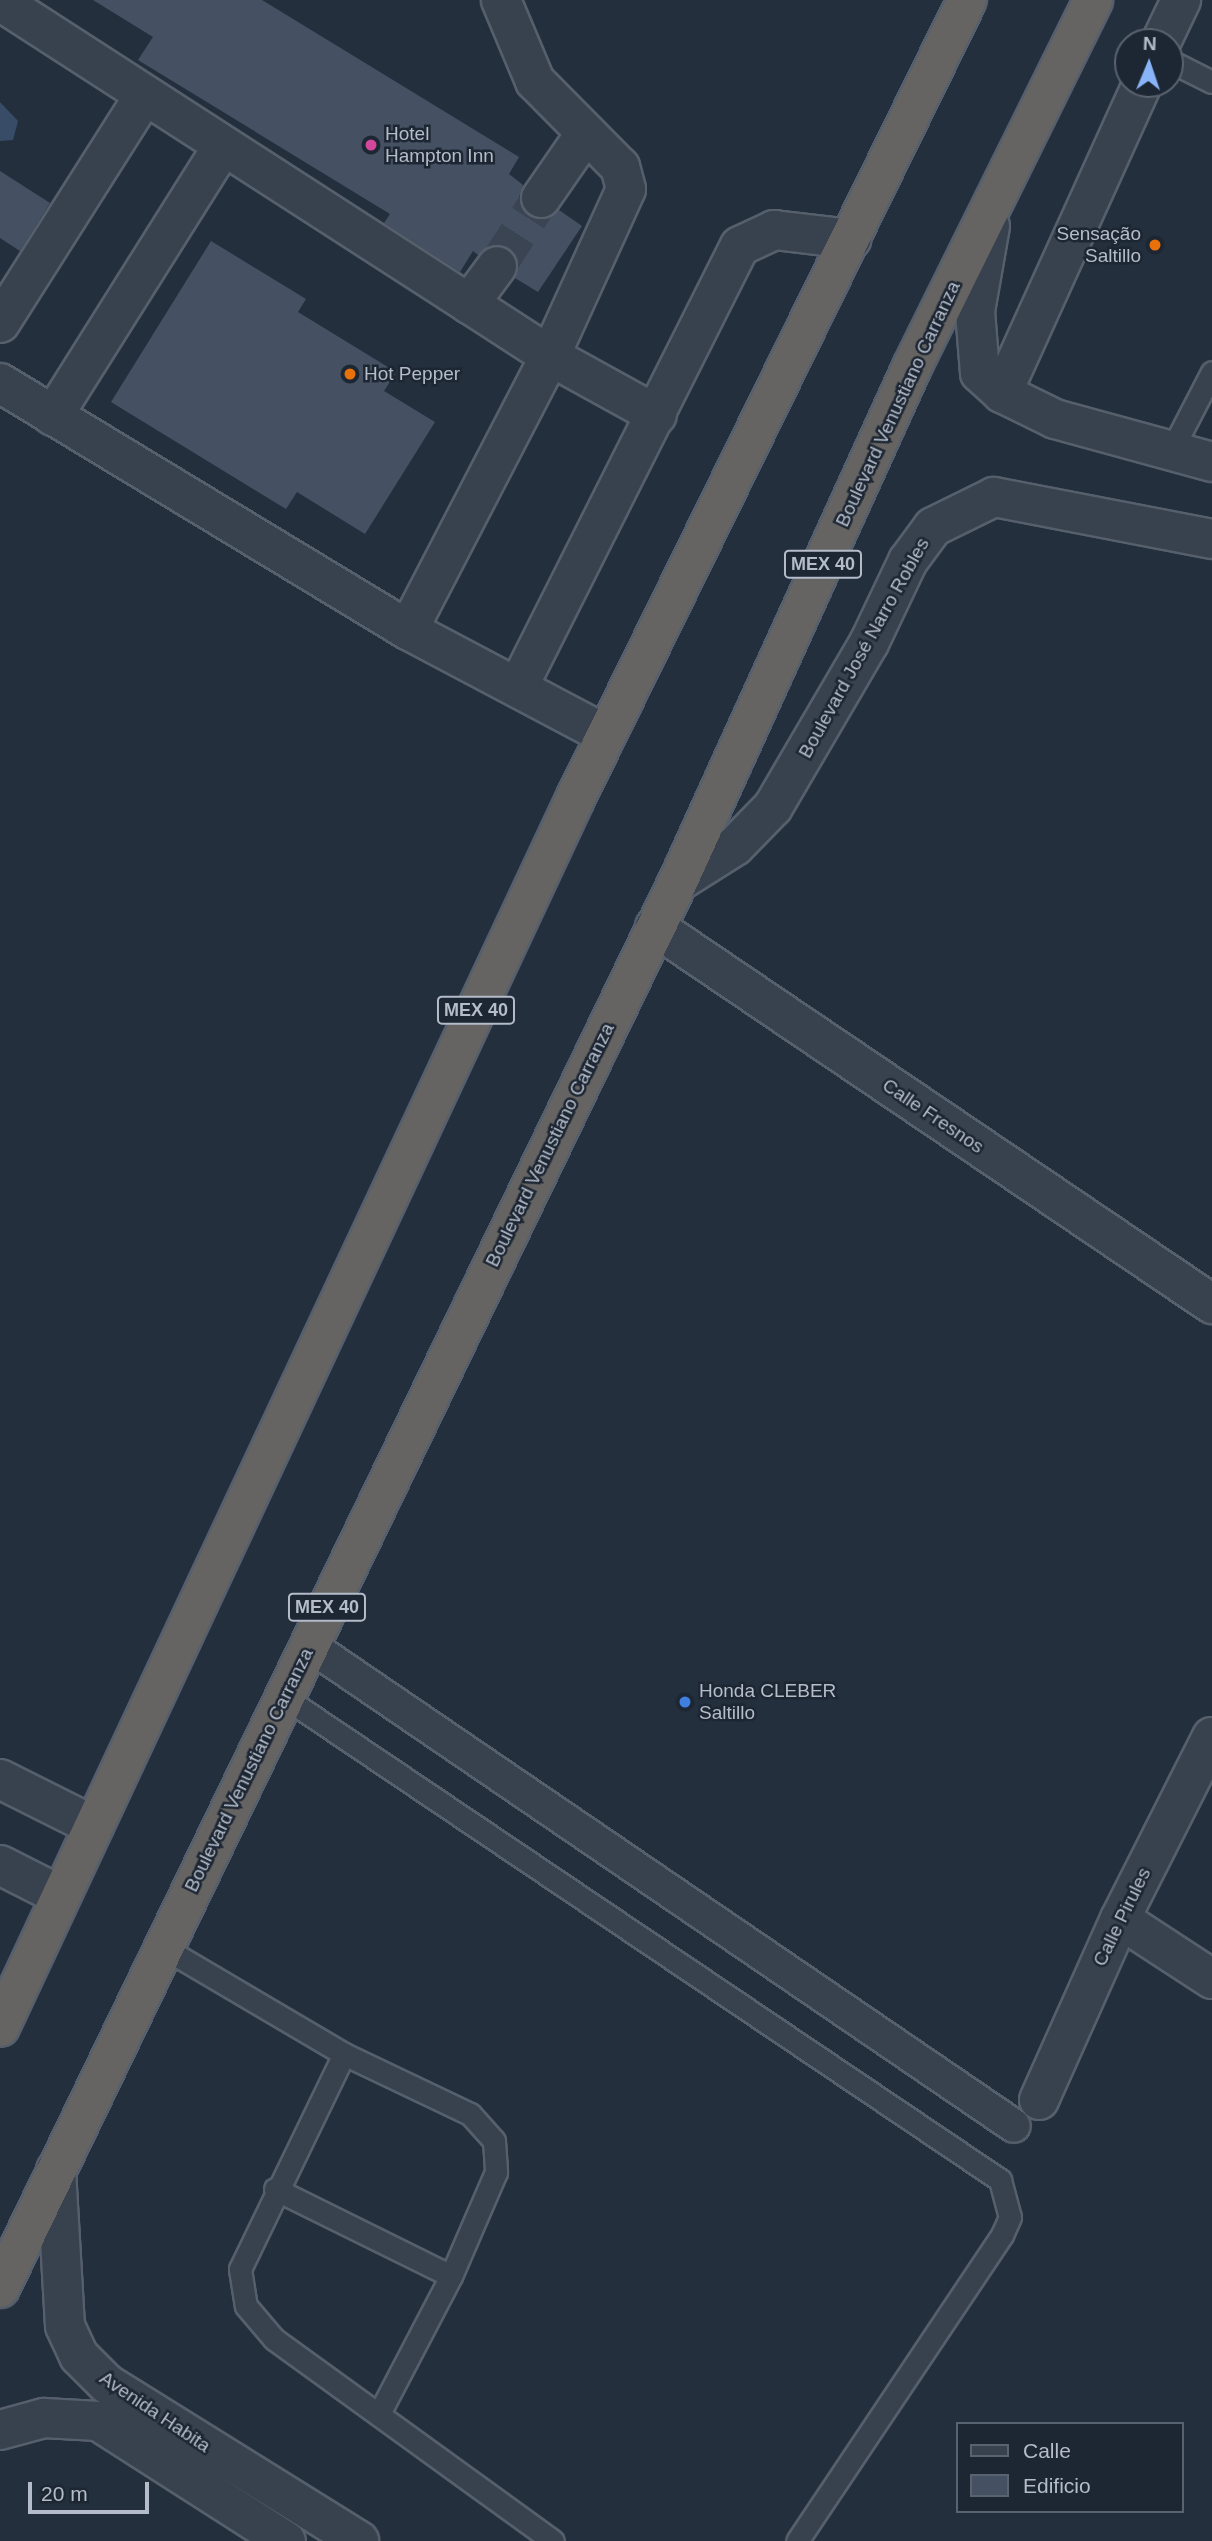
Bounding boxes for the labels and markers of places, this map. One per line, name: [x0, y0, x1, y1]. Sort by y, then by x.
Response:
place label: Hotel Hampton Inn: [385, 123, 494, 167]
marker: Hotel Hampton Inn: [363, 137, 379, 153]
place label: Sensação Saltillo: [1056, 223, 1141, 267]
marker: Sensação Saltillo: [1147, 237, 1163, 253]
place label: Hot Pepper: [364, 363, 460, 385]
marker: Hot Pepper: [342, 366, 358, 382]
place label: Honda CLEBER Saltillo: [699, 1680, 836, 1724]
marker: Honda CLEBER Saltillo: [677, 1694, 693, 1710]

